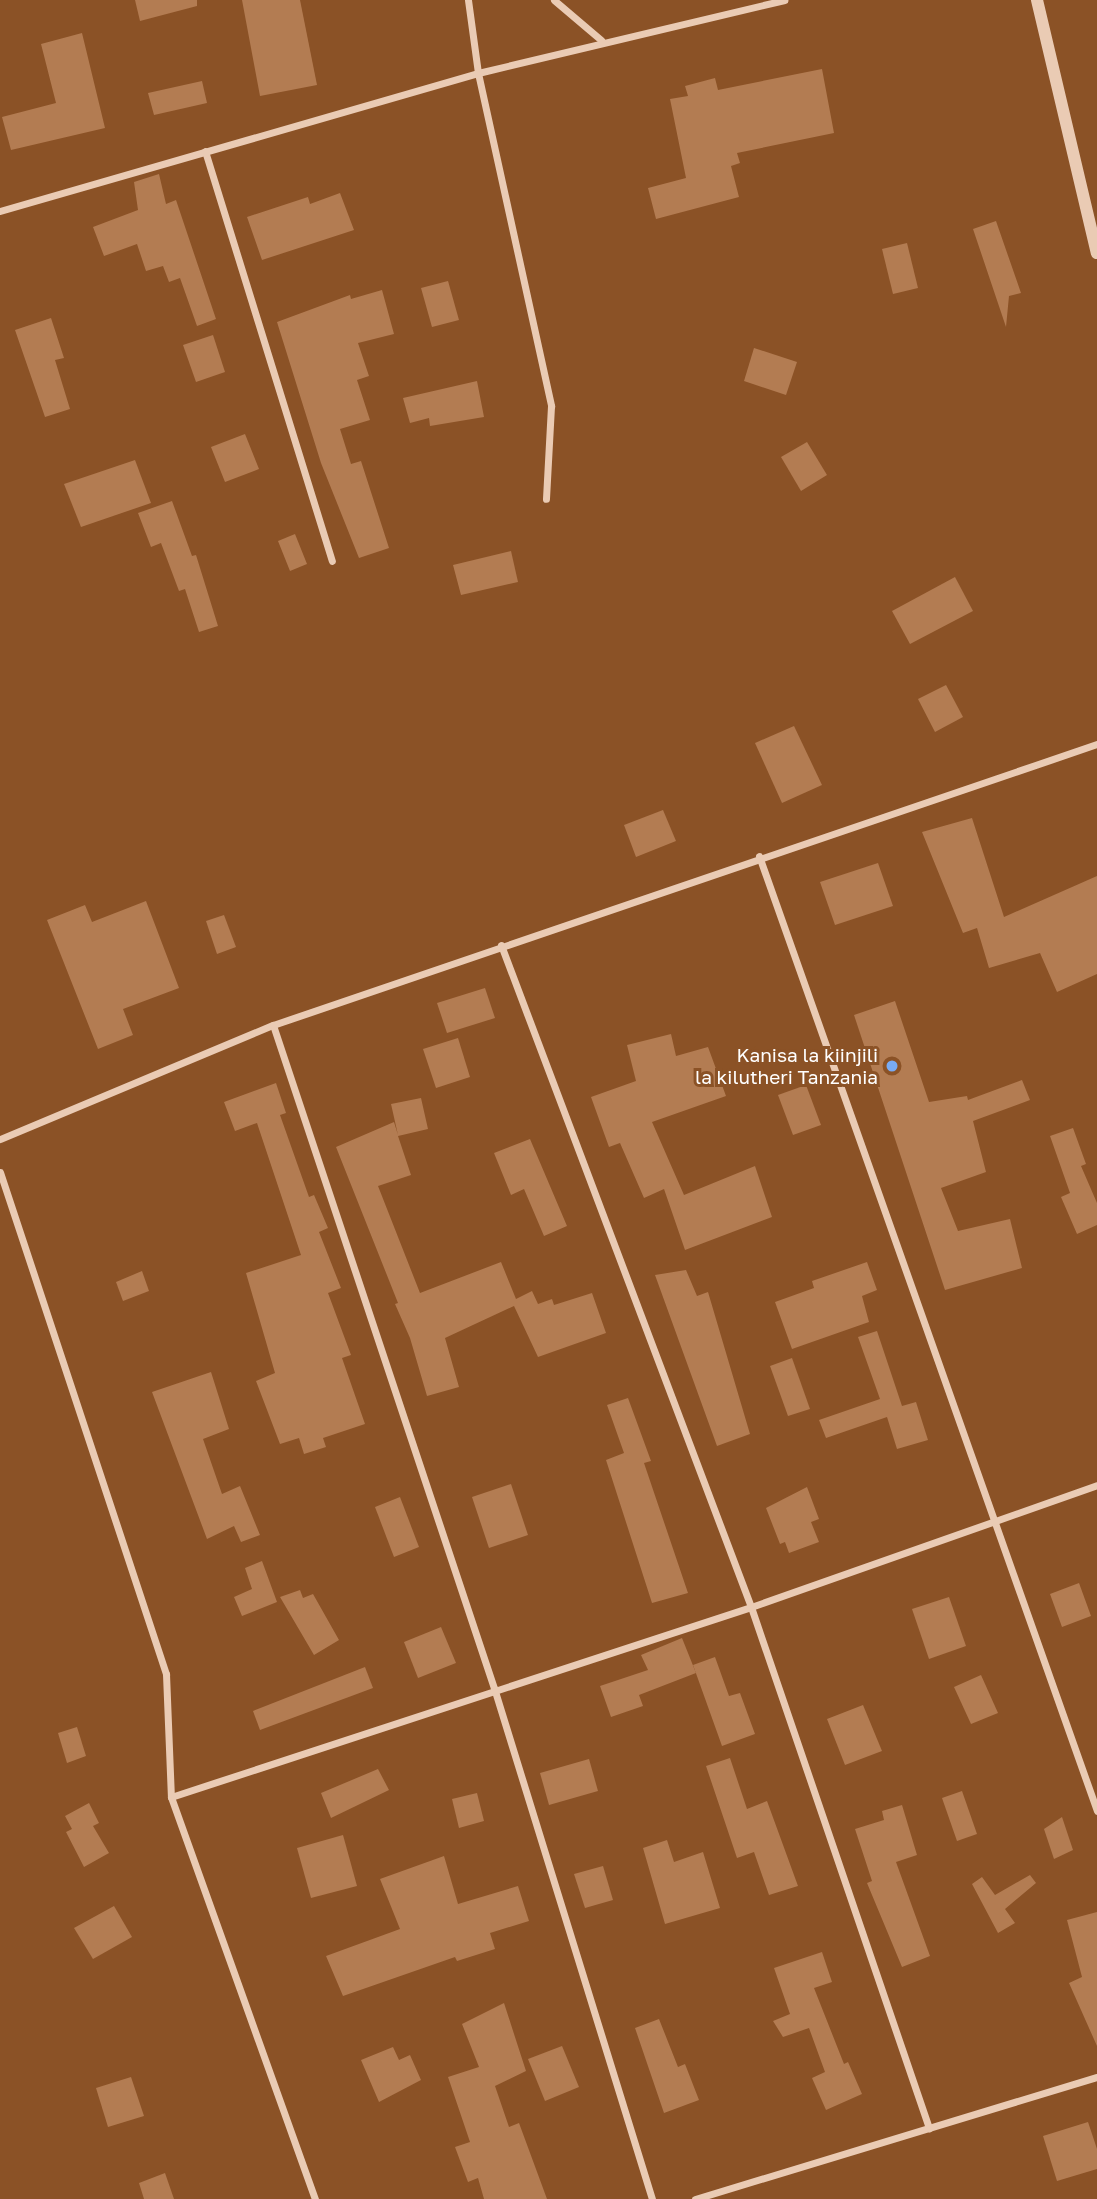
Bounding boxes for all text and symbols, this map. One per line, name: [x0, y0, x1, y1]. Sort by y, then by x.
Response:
place label: Kanisa la kiinjili la kilutheri Tanzania: [695, 1044, 878, 1088]
marker: Kanisa la kiinjili la kilutheri Tanzania: [884, 1058, 900, 1074]

